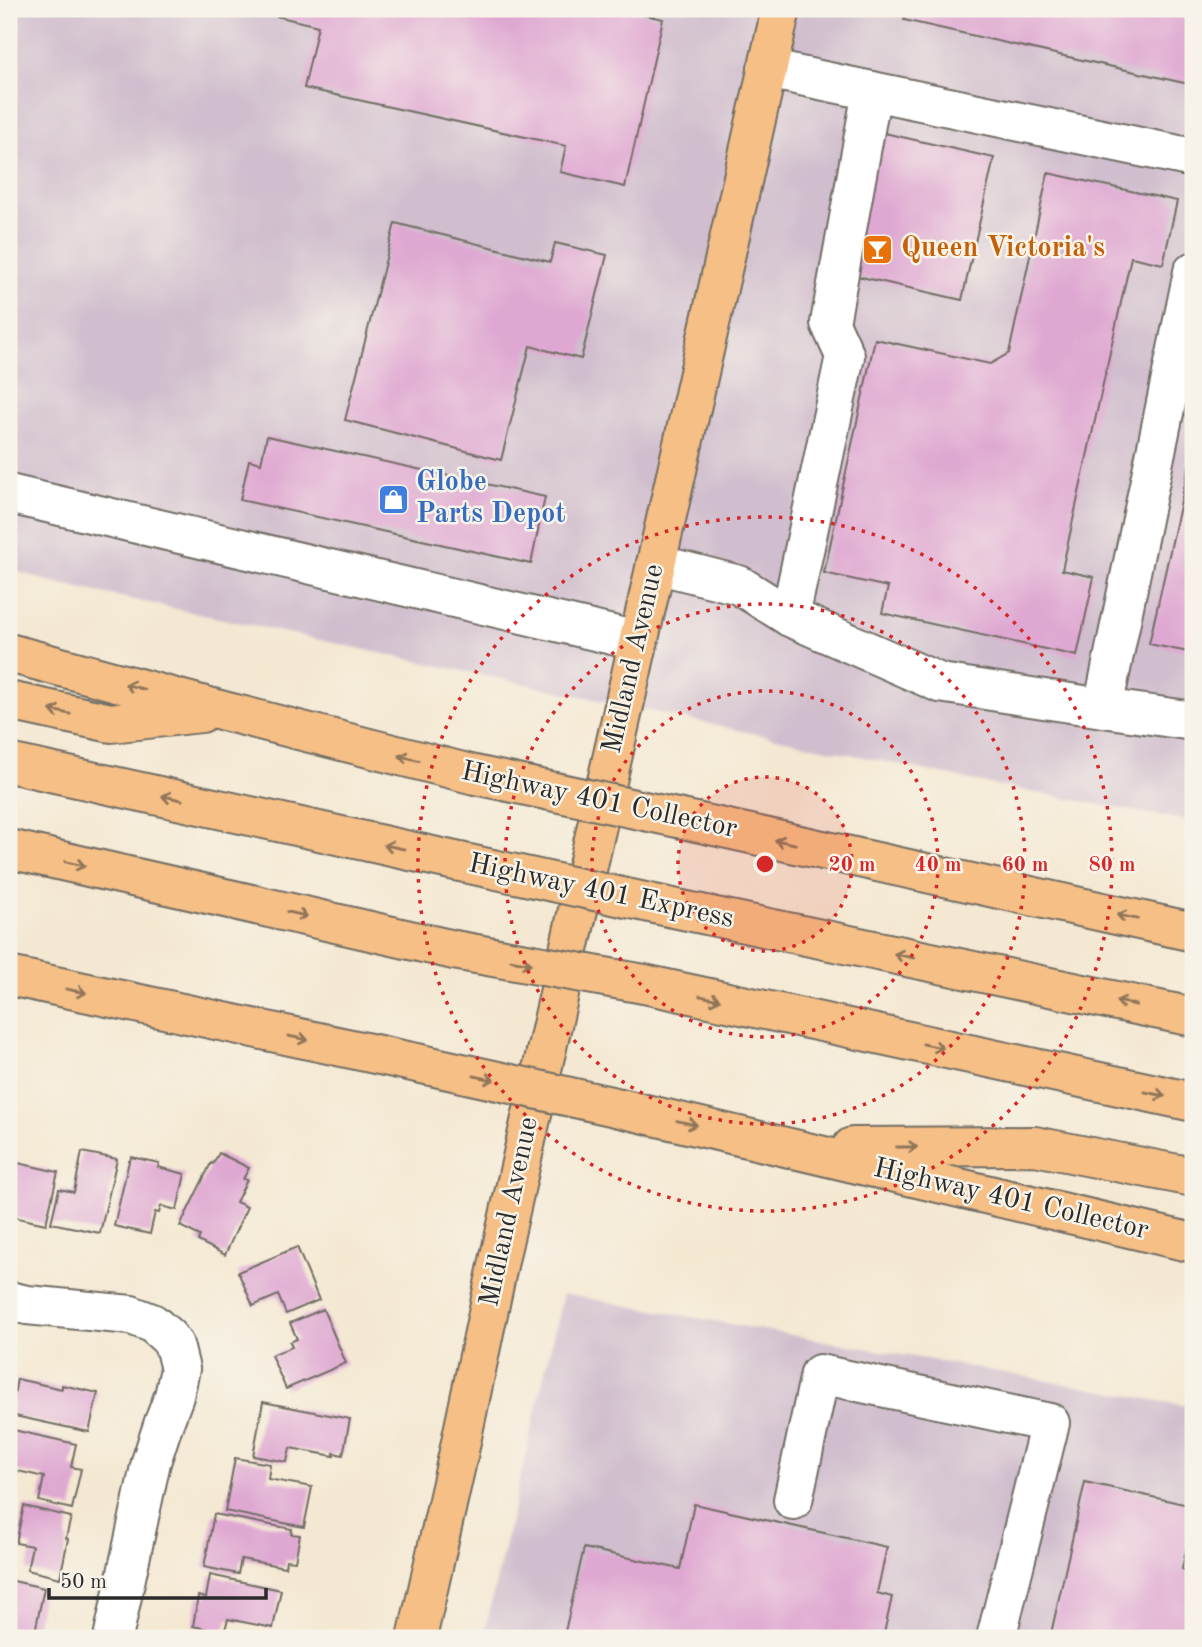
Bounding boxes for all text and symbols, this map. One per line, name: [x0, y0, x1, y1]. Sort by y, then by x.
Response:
bar icon: Queen Victoria's: [861, 232, 895, 266]
place label: Queen Victoria's: [901, 235, 1105, 263]
place label: Globe Parts Depot: [416, 469, 566, 529]
shop icon: Globe Parts Depot: [376, 482, 410, 516]
street label: Midland Avenue: [599, 562, 669, 756]
one-way arrow: [124, 679, 146, 692]
one-way arrow: [49, 705, 72, 718]
one-way arrow: [398, 751, 421, 764]
street label: Highway 401 Collector: [458, 758, 740, 844]
one-way arrow: [161, 791, 184, 805]
one-way arrow: [774, 834, 797, 848]
one-way arrow: [383, 840, 406, 853]
street label: Highway 401 Express: [466, 850, 736, 934]
centre of rings: [753, 852, 777, 876]
text: 20 m: [828, 855, 876, 876]
text: 40 m: [914, 855, 962, 876]
text: 60 m: [1001, 855, 1049, 876]
text: 80 m: [1088, 855, 1136, 876]
one-way arrow: [63, 858, 86, 871]
one-way arrow: [285, 908, 308, 921]
one-way arrow: [1116, 910, 1139, 924]
one-way arrow: [893, 949, 916, 963]
one-way arrow: [509, 956, 532, 969]
one-way arrow: [64, 985, 86, 998]
one-way arrow: [698, 992, 721, 1006]
one-way arrow: [1115, 996, 1138, 1010]
one-way arrow: [286, 1032, 309, 1045]
one-way arrow: [921, 1039, 944, 1053]
one-way arrow: [472, 1071, 495, 1085]
one-way arrow: [1143, 1087, 1166, 1101]
street label: Midland Avenue: [476, 1114, 544, 1310]
one-way arrow: [675, 1117, 698, 1130]
one-way arrow: [896, 1140, 919, 1154]
street label: Highway 401 Collector: [871, 1155, 1151, 1245]
scale bar: [49, 1556, 266, 1600]
text: 50 m: [60, 1572, 107, 1593]

